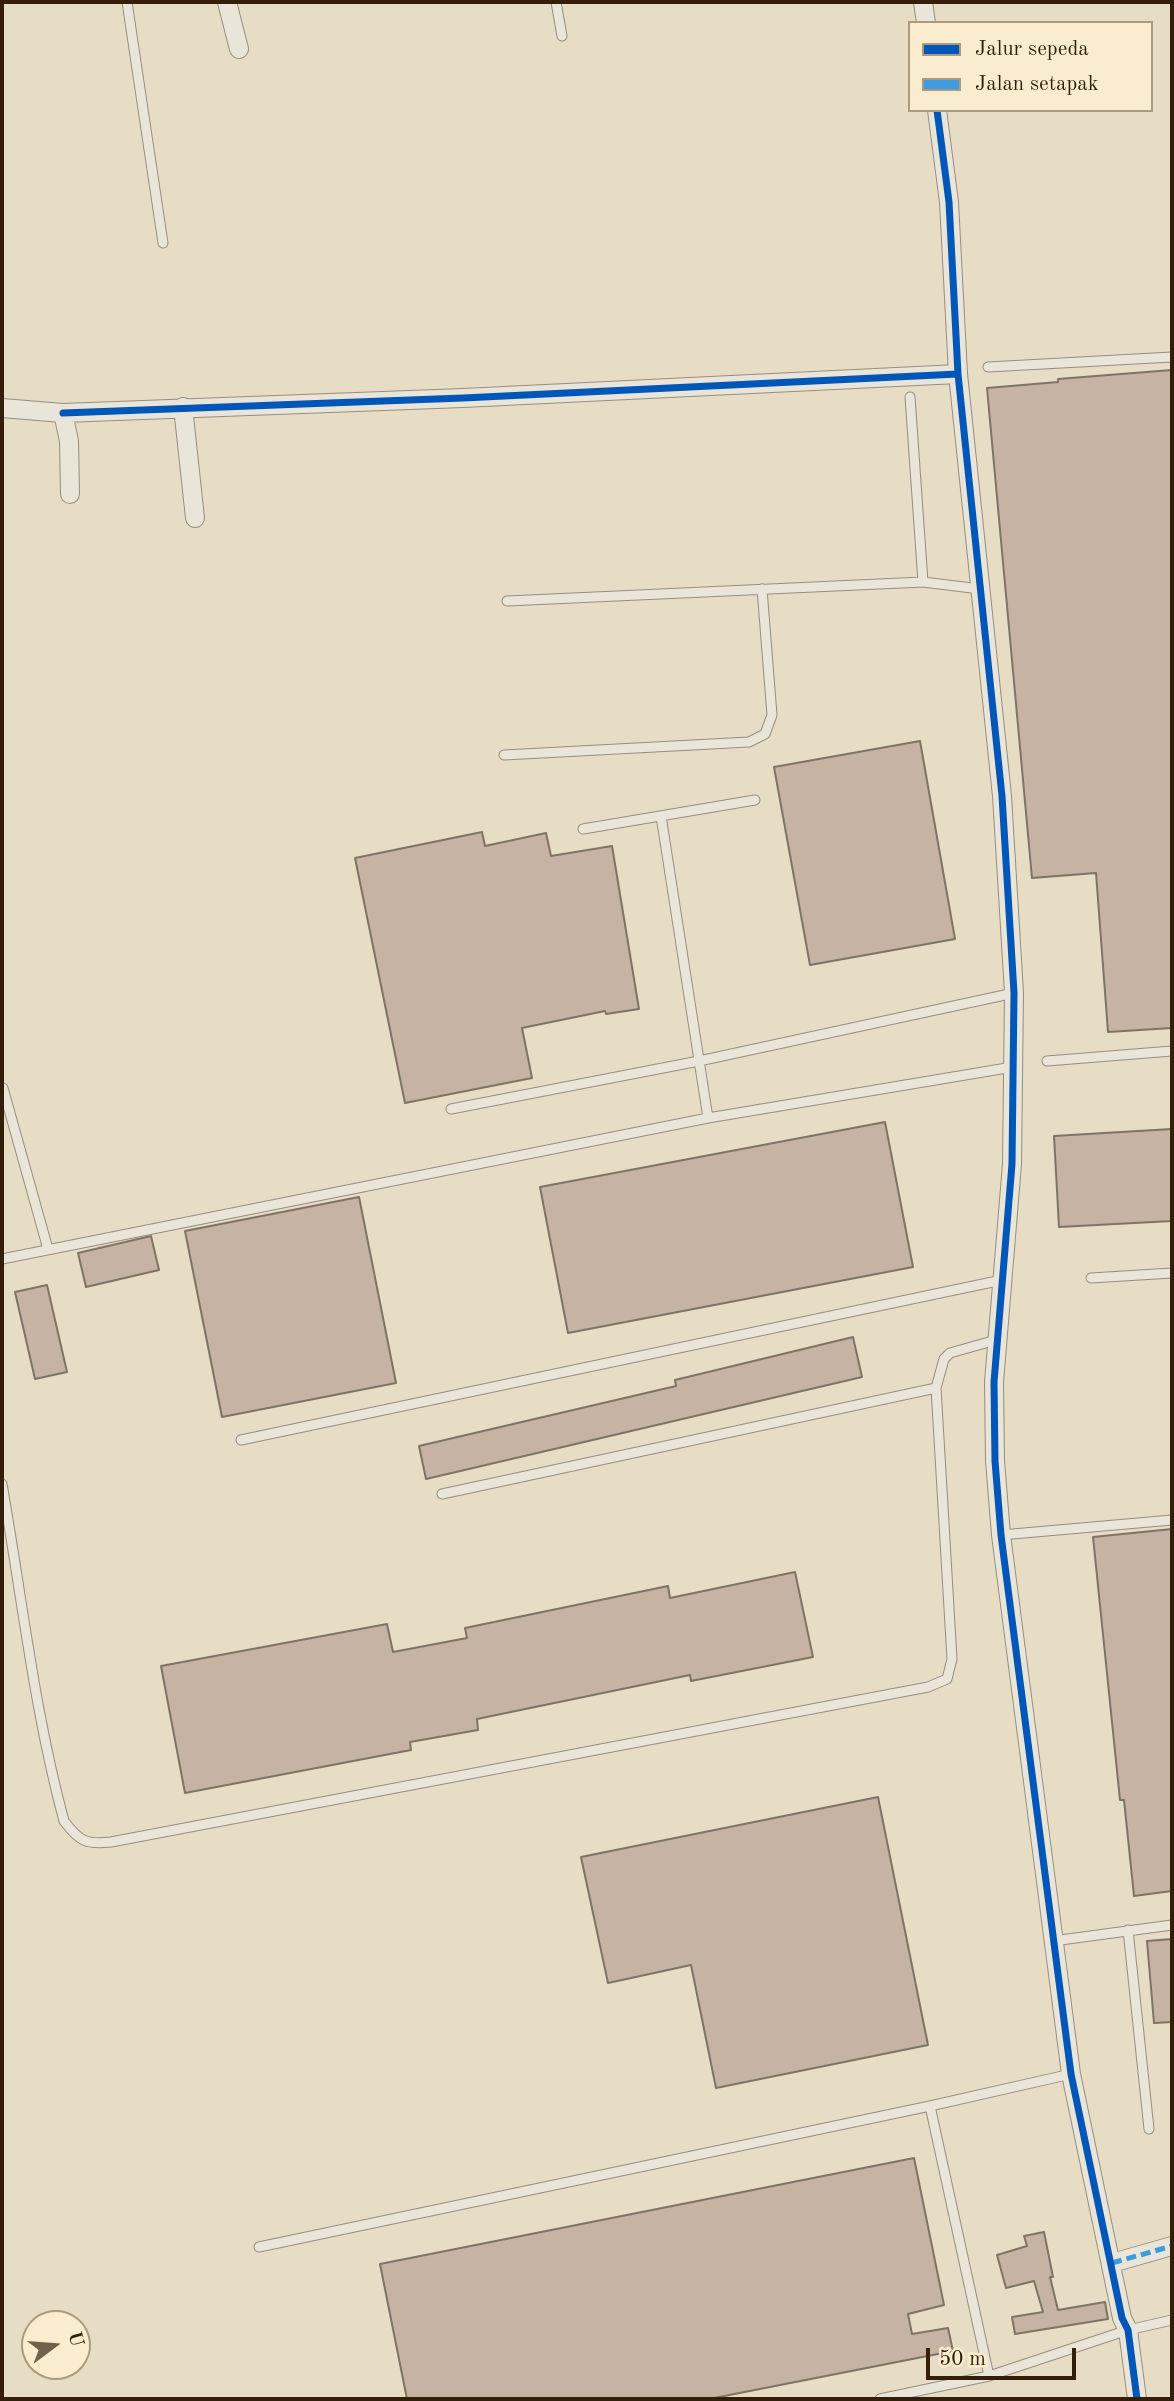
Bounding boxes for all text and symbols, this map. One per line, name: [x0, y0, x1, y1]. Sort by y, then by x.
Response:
legend: [908, 21, 1153, 112]
text: Jalur sepeda: [975, 39, 1089, 60]
text: Jalan setapak: [975, 74, 1099, 95]
north arrow: [21, 2310, 91, 2380]
text: U: [64, 2330, 86, 2349]
scale bar: [929, 2334, 1080, 2378]
text: 50 m: [939, 2349, 986, 2370]

